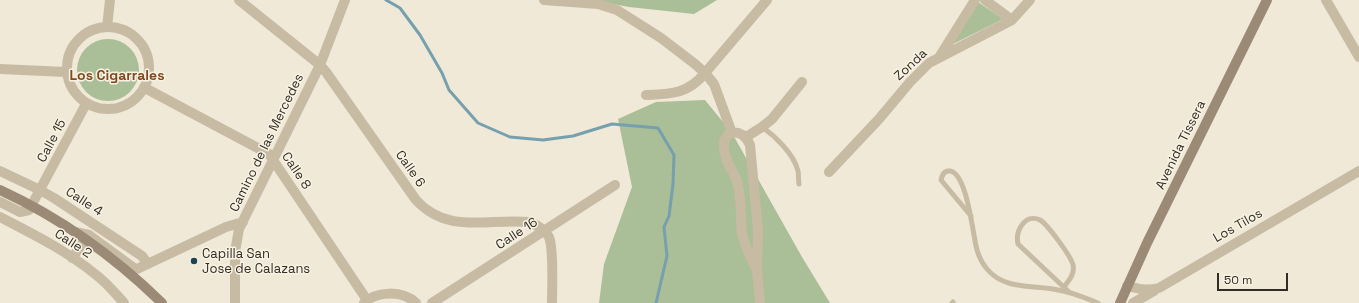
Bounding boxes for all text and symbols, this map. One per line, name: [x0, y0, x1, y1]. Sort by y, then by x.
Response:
street label: Zonda: [891, 46, 931, 84]
district label: Los Cigarrales: [70, 68, 164, 84]
street label: Camino de las Mercedes: [227, 71, 307, 215]
street label: Avenida Tissera: [1153, 98, 1209, 192]
street label: Calle 15: [34, 117, 70, 165]
street label: Calle 6: [392, 148, 428, 190]
street label: Calle 8: [278, 150, 314, 192]
street label: Calle 4: [62, 184, 106, 220]
street label: Los Tilos: [1211, 206, 1265, 246]
street label: Calle 16: [493, 215, 541, 253]
street label: Calle 2: [52, 226, 94, 262]
place label: Capilla San Jose de Calazans: [202, 246, 310, 277]
marker: Capilla San Jose de Calazans: [189, 256, 199, 266]
scale bar: [1219, 265, 1290, 291]
text: 50 m: [1224, 272, 1252, 288]

